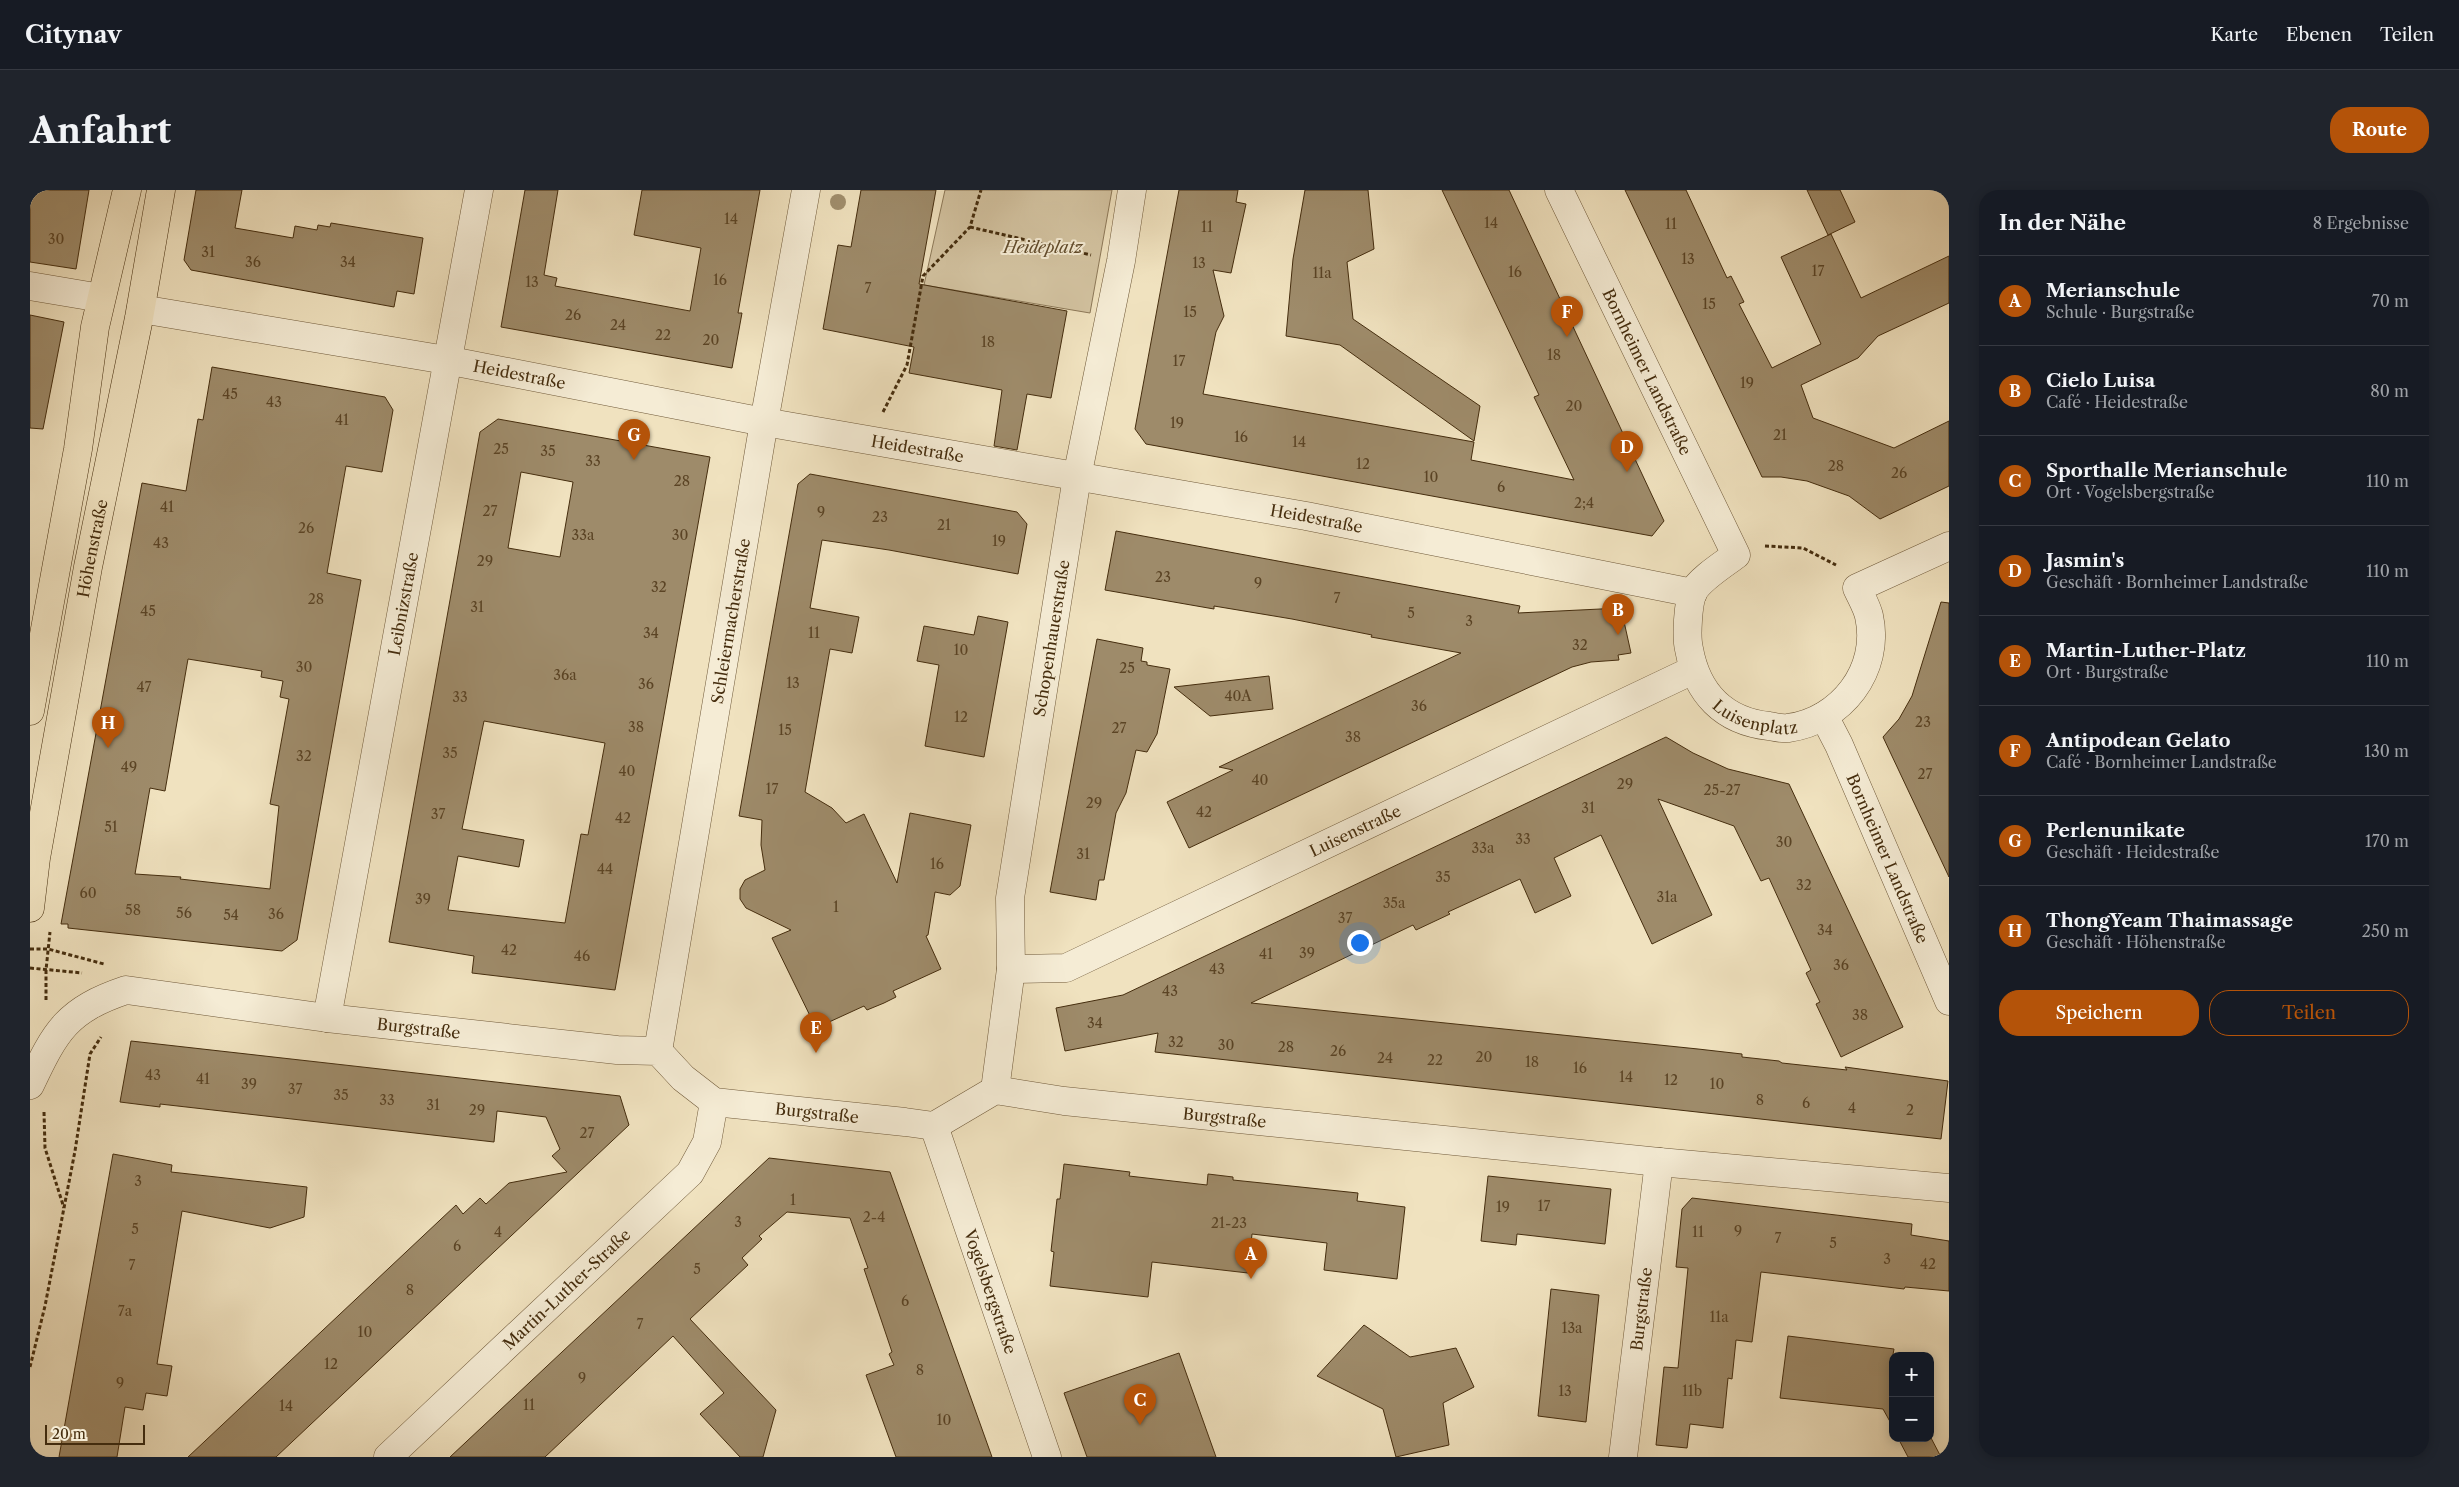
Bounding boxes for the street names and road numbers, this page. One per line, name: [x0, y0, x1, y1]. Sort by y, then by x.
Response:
street label: Bornheimer Landstraße: [1598, 285, 1696, 458]
street label: Heidestraße: [471, 356, 567, 393]
street label: Heidestraße: [870, 431, 965, 466]
street label: Höhenstraße: [73, 497, 112, 599]
street label: Heidestraße: [1269, 500, 1364, 537]
street label: Schleiermacherstraße: [707, 537, 754, 705]
street label: Leibnizstraße: [384, 550, 422, 657]
street label: Schopenhauerstraße: [1029, 558, 1074, 718]
street label: Luisenplatz: [1709, 695, 1799, 738]
street label: Bornheimer Landstraße: [1842, 770, 1933, 946]
street label: Luisenstraße: [1306, 800, 1404, 861]
street label: Burgstraße: [376, 1014, 462, 1043]
street label: Burgstraße: [774, 1098, 860, 1127]
street label: Burgstraße: [1182, 1103, 1267, 1132]
street label: Martin-Luther-Straße: [498, 1224, 635, 1354]
street label: Vogelsbergstraße: [960, 1226, 1021, 1357]
street label: Burgstraße: [1626, 1266, 1656, 1352]

